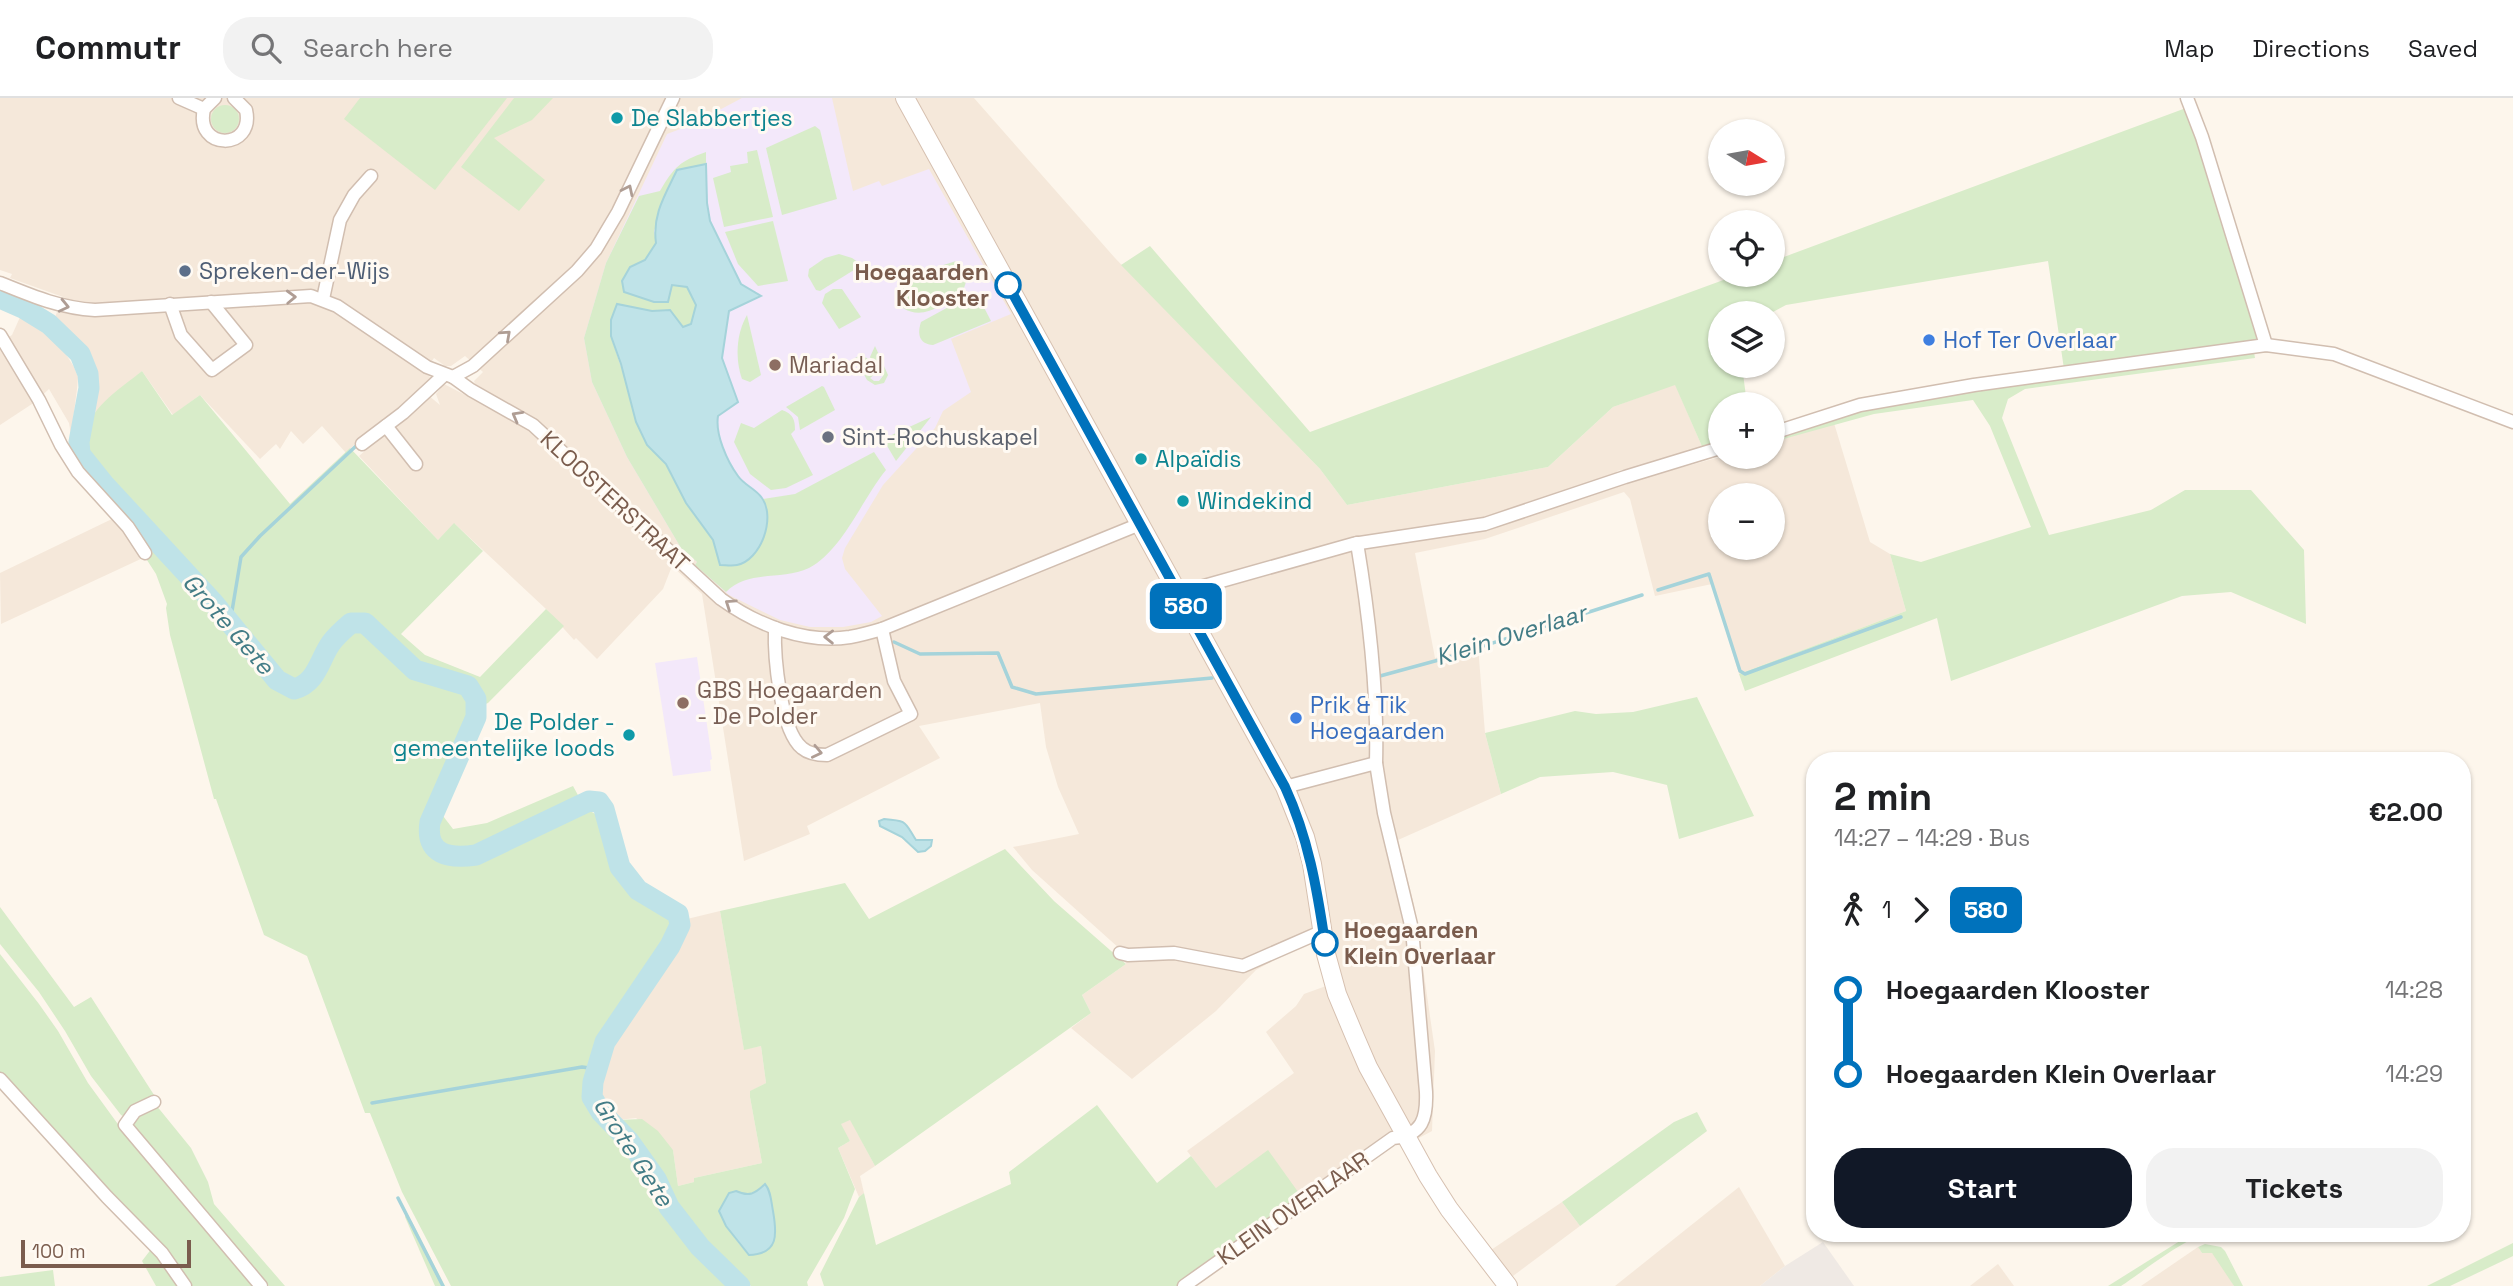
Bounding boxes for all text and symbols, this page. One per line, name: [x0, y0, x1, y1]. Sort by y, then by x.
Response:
search box: [223, 17, 713, 80]
text: Commutr: [35, 27, 181, 69]
icon: search: [247, 29, 285, 67]
text: Search here: [303, 31, 453, 65]
text: Map: [2164, 33, 2214, 64]
text: Directions: [2252, 33, 2370, 64]
text: Saved: [2408, 33, 2478, 64]
place label: De Slabbertjes: [631, 103, 793, 133]
marker: De Slabbertjes: [609, 110, 625, 126]
north arrow: [1708, 119, 1785, 196]
map controls: [1708, 119, 1785, 560]
one-way arrow: [620, 184, 634, 197]
button: locate: [1708, 210, 1785, 287]
place label: Spreken-der-Wijs: [199, 256, 390, 286]
place label: Hoegaarden Klooster: [854, 257, 989, 313]
marker: Spreken-der-Wijs: [177, 263, 193, 279]
marker: Hoegaarden Klooster: [995, 272, 1021, 298]
one-way arrow: [285, 289, 296, 304]
one-way arrow: [58, 298, 70, 313]
button: layers: [1708, 301, 1785, 378]
place label: Hof Ter Overlaar: [1943, 325, 2117, 355]
one-way arrow: [498, 331, 511, 344]
marker: Hof Ter Overlaar: [1921, 332, 1937, 348]
place label: Mariadal: [789, 350, 883, 380]
marker: Mariadal: [767, 357, 783, 373]
button: +: [1708, 392, 1785, 469]
one-way arrow: [512, 411, 524, 424]
place label: Sint-Rochuskapel: [842, 422, 1038, 452]
street label: KLOOSTERSTRAAT: [534, 424, 696, 578]
marker: Sint-Rochuskapel: [820, 429, 836, 445]
place label: Alpaïdis: [1155, 444, 1241, 474]
marker: Alpaïdis: [1133, 451, 1149, 467]
button: −: [1708, 483, 1785, 560]
place label: Windekind: [1197, 486, 1312, 516]
marker: Windekind: [1175, 493, 1191, 509]
water label: Grote Gete: [176, 567, 281, 681]
line badge: 580: [1146, 583, 1226, 629]
text: 580: [1164, 590, 1208, 621]
water label: Klein Overlaar: [1432, 596, 1593, 672]
one-way arrow: [725, 600, 738, 613]
one-way arrow: [823, 629, 833, 645]
place label: GBS Hoegaarden - De Polder: [697, 675, 882, 731]
place label: Prik & Tik Hoegaarden: [1310, 690, 1445, 746]
marker: GBS Hoegaarden - De Polder: [675, 695, 691, 711]
place label: De Polder - gemeentelijke loods: [393, 707, 615, 763]
marker: Prik & Tik Hoegaarden: [1288, 710, 1304, 726]
marker: De Polder - gemeentelijke loods: [621, 727, 637, 743]
one-way arrow: [811, 744, 823, 759]
text: 2 min: [1834, 773, 1932, 821]
text: €2.00: [2369, 795, 2443, 829]
text: 14:27 – 14:29 · Bus: [1834, 823, 2030, 853]
icon: walk: [1834, 891, 1872, 929]
icon: forward: [1902, 891, 1940, 929]
text: 580: [1964, 894, 2008, 925]
text: 1: [1882, 895, 1892, 925]
place label: Hoegaarden Klein Overlaar: [1344, 915, 1496, 971]
marker: Hoegaarden Klein Overlaar: [1312, 930, 1338, 956]
text: Hoegaarden Klooster: [1886, 973, 2150, 1007]
text: 14:28: [2385, 975, 2443, 1005]
text: Hoegaarden Klein Overlaar: [1886, 1057, 2216, 1091]
text: 14:29: [2385, 1059, 2443, 1089]
water label: Grote Gete: [587, 1091, 681, 1213]
street label: KLEIN OVERLAAR: [1211, 1144, 1375, 1272]
button: Start: [1834, 1148, 2132, 1228]
button: Tickets: [2146, 1148, 2443, 1228]
scale bar: [21, 1237, 191, 1269]
text: 100 m: [32, 1239, 86, 1264]

